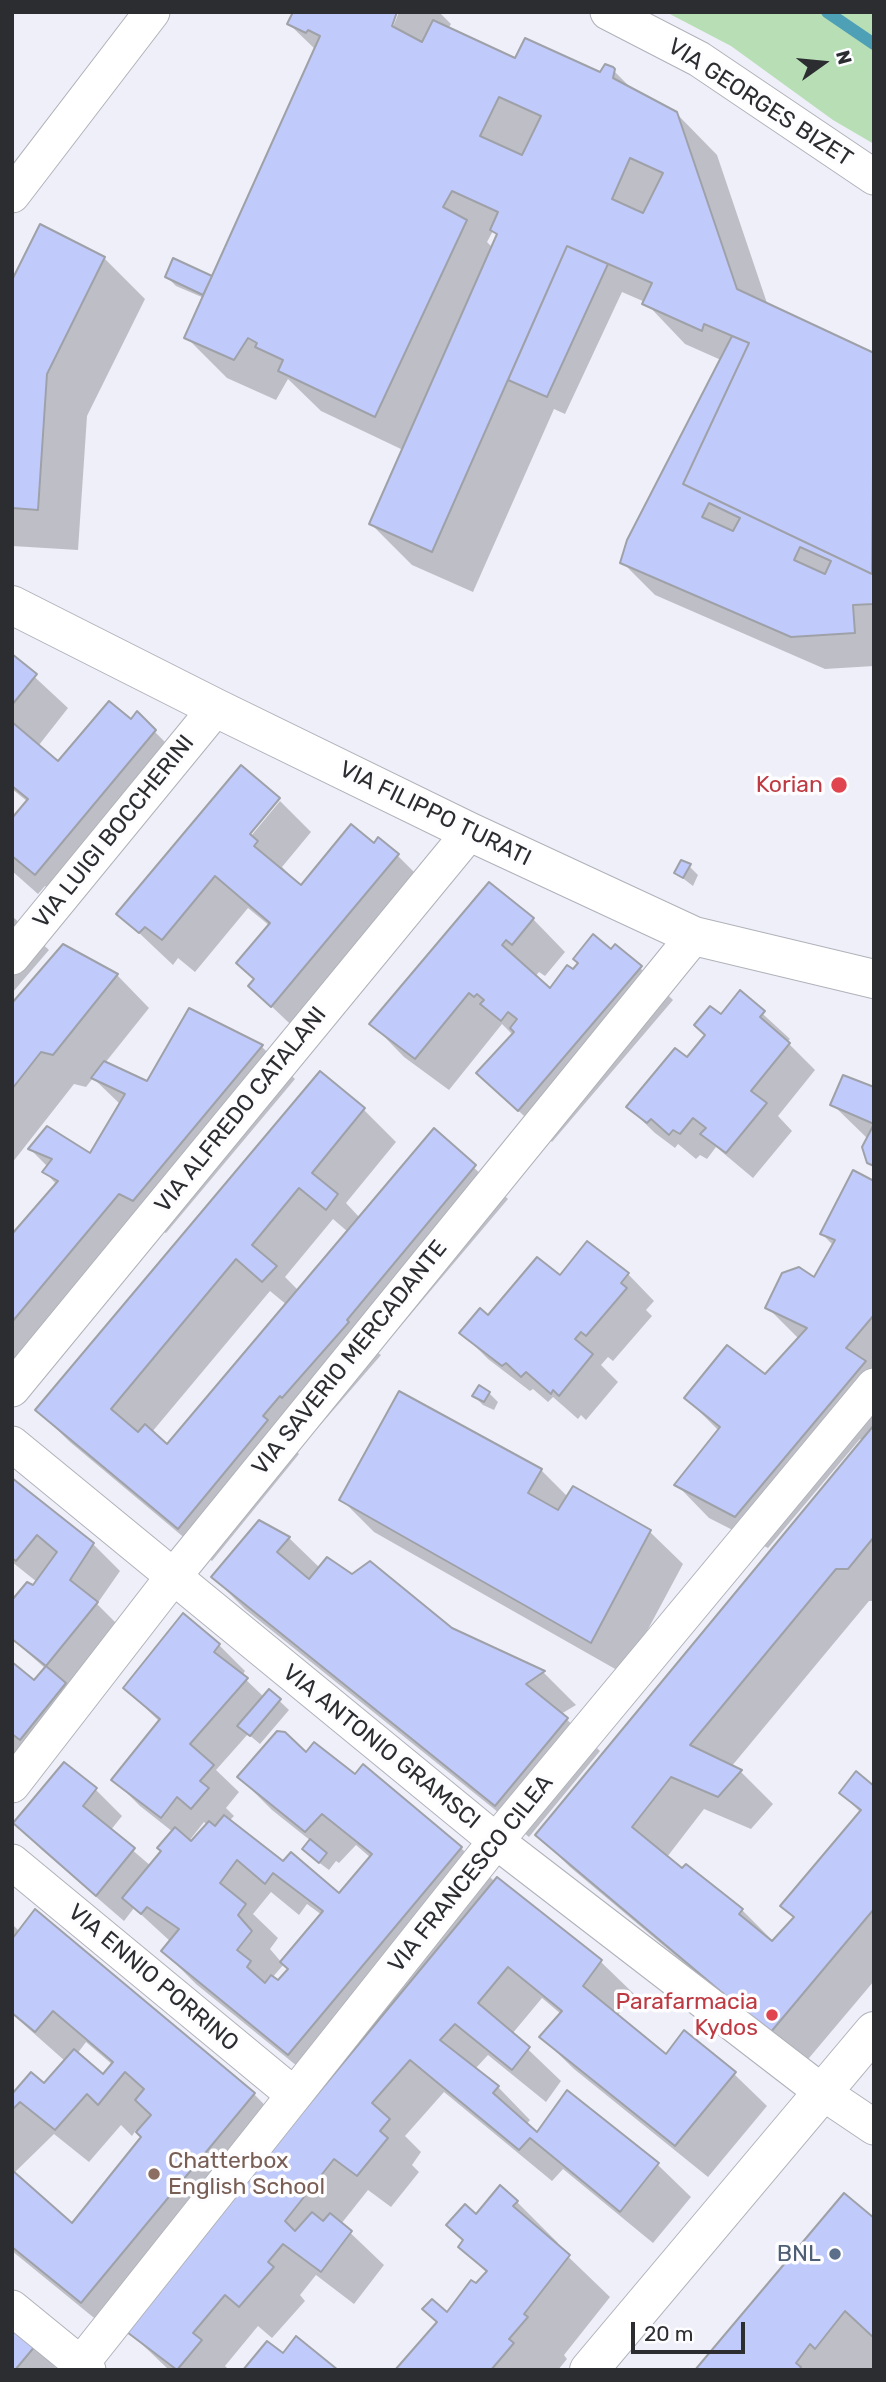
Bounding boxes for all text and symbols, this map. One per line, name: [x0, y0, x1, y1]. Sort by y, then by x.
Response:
north arrow: [788, 28, 858, 98]
street label: VIA GEORGES BIZET: [662, 33, 858, 173]
text: N: [831, 48, 857, 67]
street label: VIA LUIGI BOCCHERINI: [28, 730, 200, 934]
street label: VIA FILIPPO TURATI: [335, 756, 535, 872]
place label: Korian: [756, 771, 823, 799]
marker: Korian: [829, 775, 849, 795]
street label: VIA ALFREDO CATALANI: [149, 1002, 333, 1218]
street label: VIA SAVERIO MERCADANTE: [247, 1235, 453, 1481]
street label: VIA ANTONIO GRAMSCI: [277, 1659, 485, 1835]
street label: VIA FRANCESCO CILEA: [383, 1770, 559, 1978]
street label: VIA ENNIO PORRINO: [62, 1899, 244, 2057]
place label: Parafarmacia Kydos: [615, 1988, 758, 2042]
marker: Parafarmacia Kydos: [764, 2007, 780, 2023]
place label: Chatterbox English School: [168, 2147, 325, 2201]
marker: Chatterbox English School: [146, 2166, 162, 2182]
place label: BNL: [777, 2240, 821, 2268]
marker: BNL: [827, 2246, 843, 2262]
scale bar: [634, 2308, 748, 2352]
text: 20 m: [644, 2321, 693, 2346]

